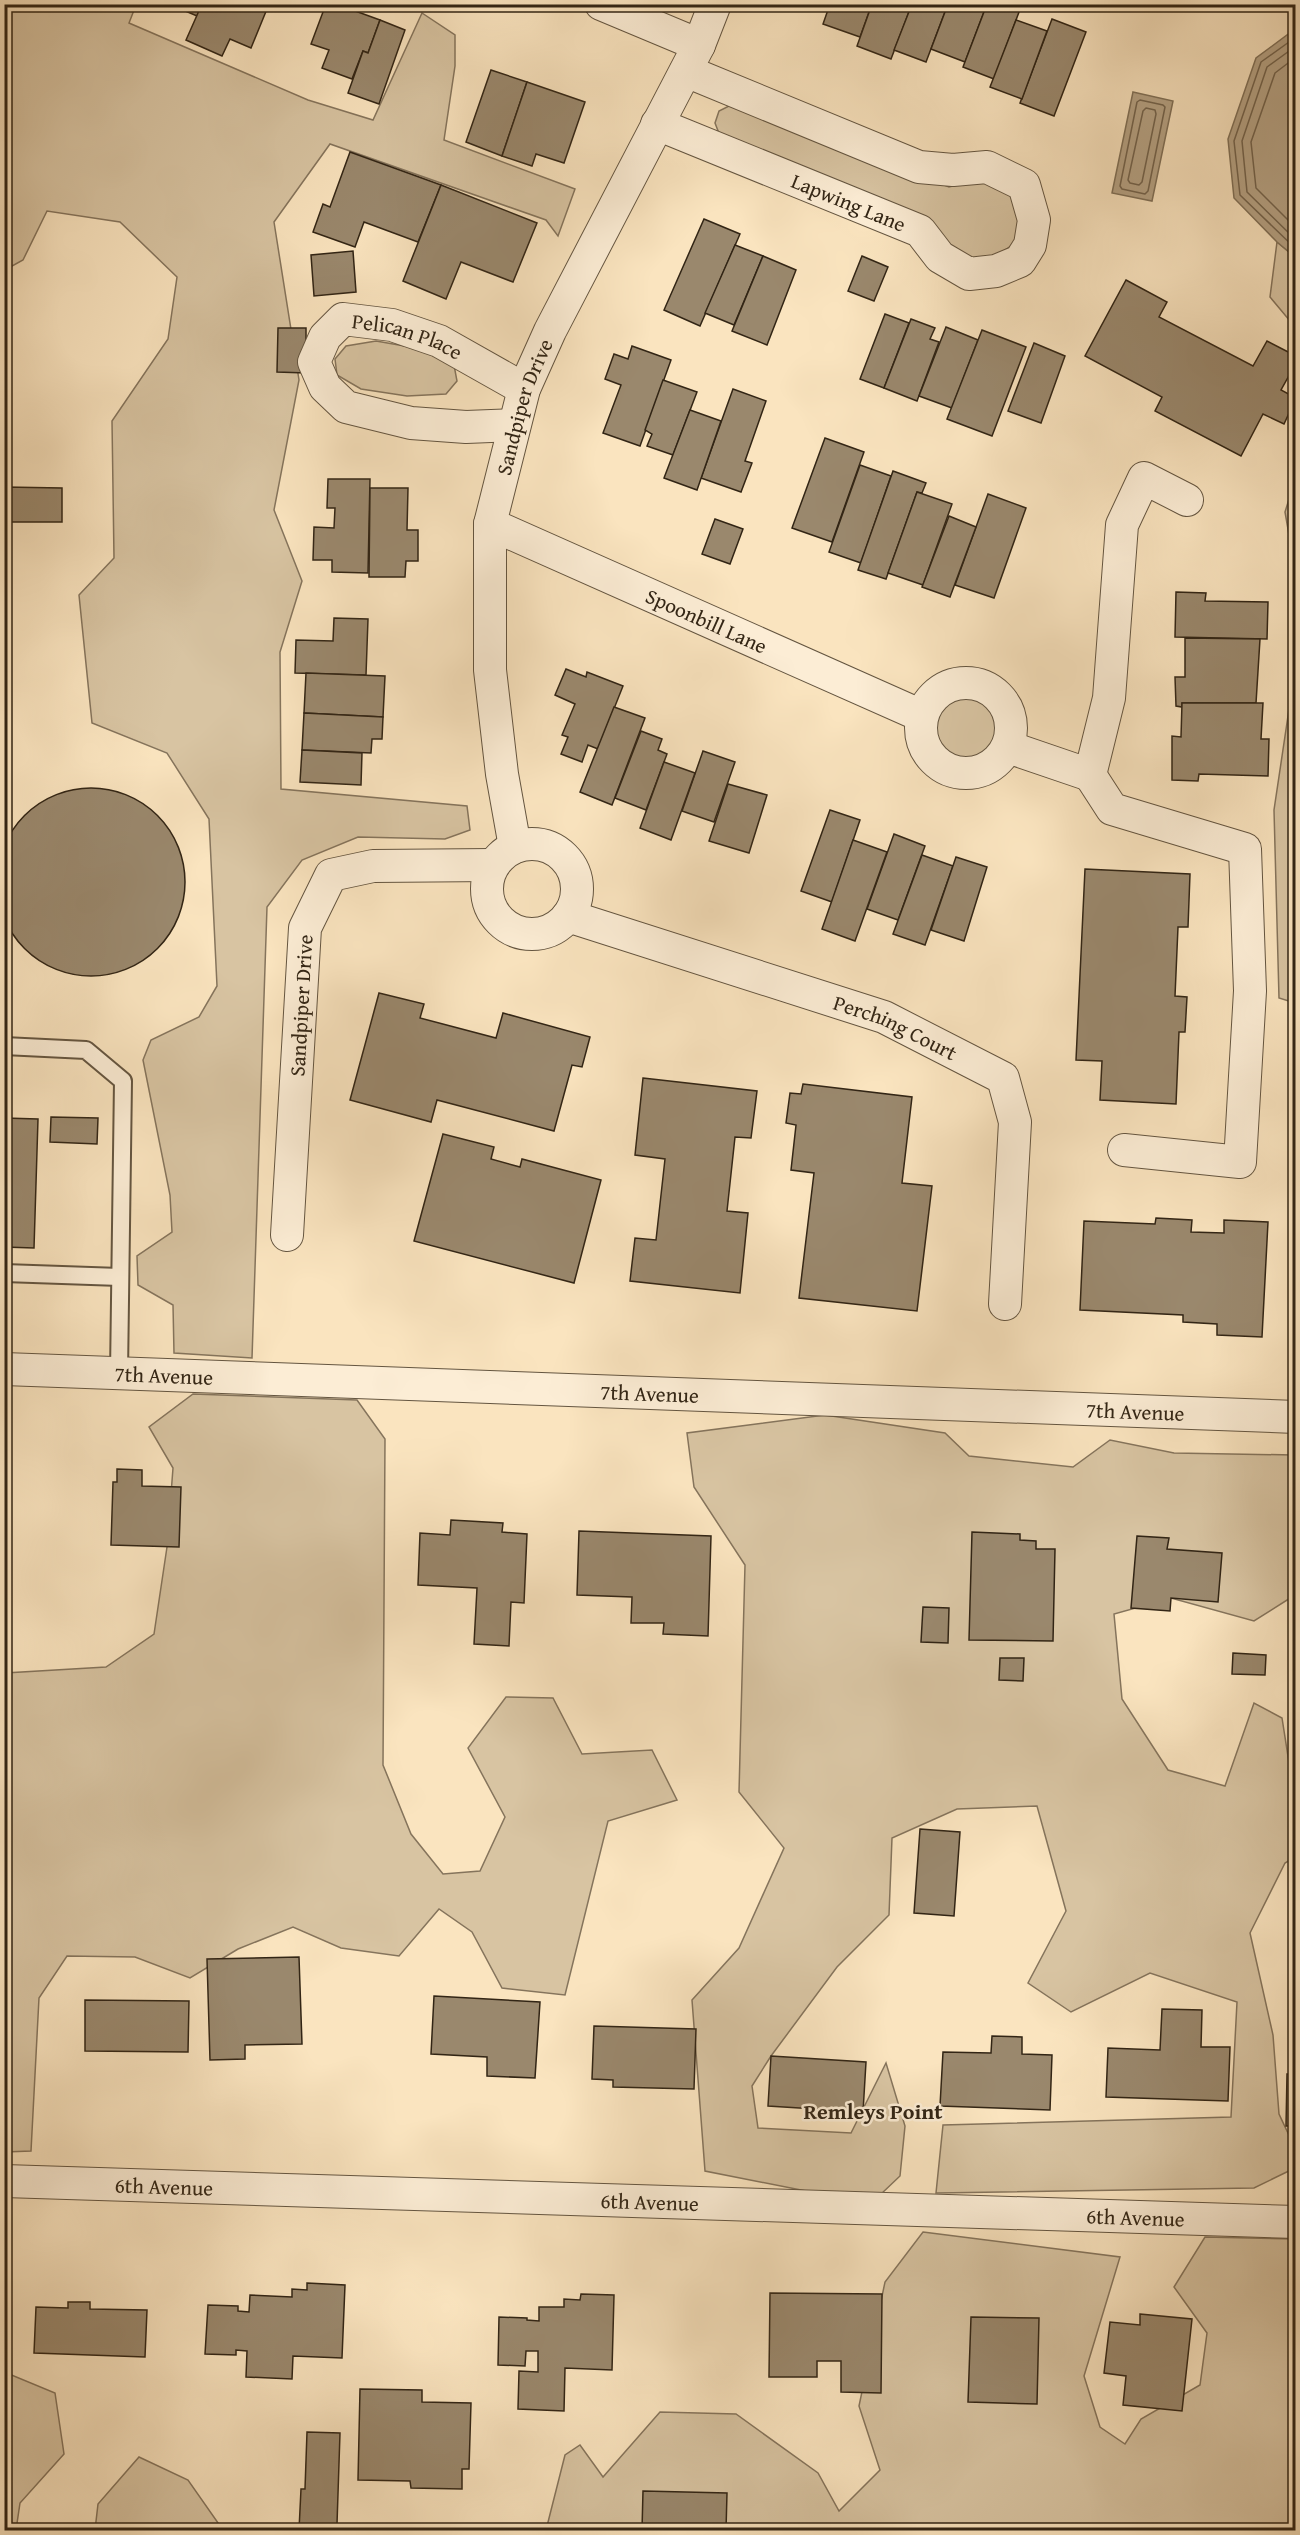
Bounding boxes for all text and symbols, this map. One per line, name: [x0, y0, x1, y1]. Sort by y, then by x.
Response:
street label: Lapwing Lane: [787, 165, 911, 239]
street label: Pelican Place: [350, 305, 469, 367]
street label: Sandpiper Drive: [487, 333, 560, 478]
street label: Spoonbill Lane: [641, 580, 772, 661]
street label: Sandpiper Drive: [281, 933, 320, 1077]
street label: Perching Court: [830, 986, 963, 1068]
street label: 7th Avenue: [114, 1358, 214, 1392]
street label: 7th Avenue: [600, 1376, 700, 1410]
street label: 7th Avenue: [1085, 1394, 1185, 1428]
district label: Remleys Point: [803, 2095, 943, 2127]
street label: 6th Avenue: [114, 2169, 214, 2203]
street label: 6th Avenue: [600, 2184, 700, 2219]
street label: 6th Avenue: [1086, 2200, 1185, 2234]

